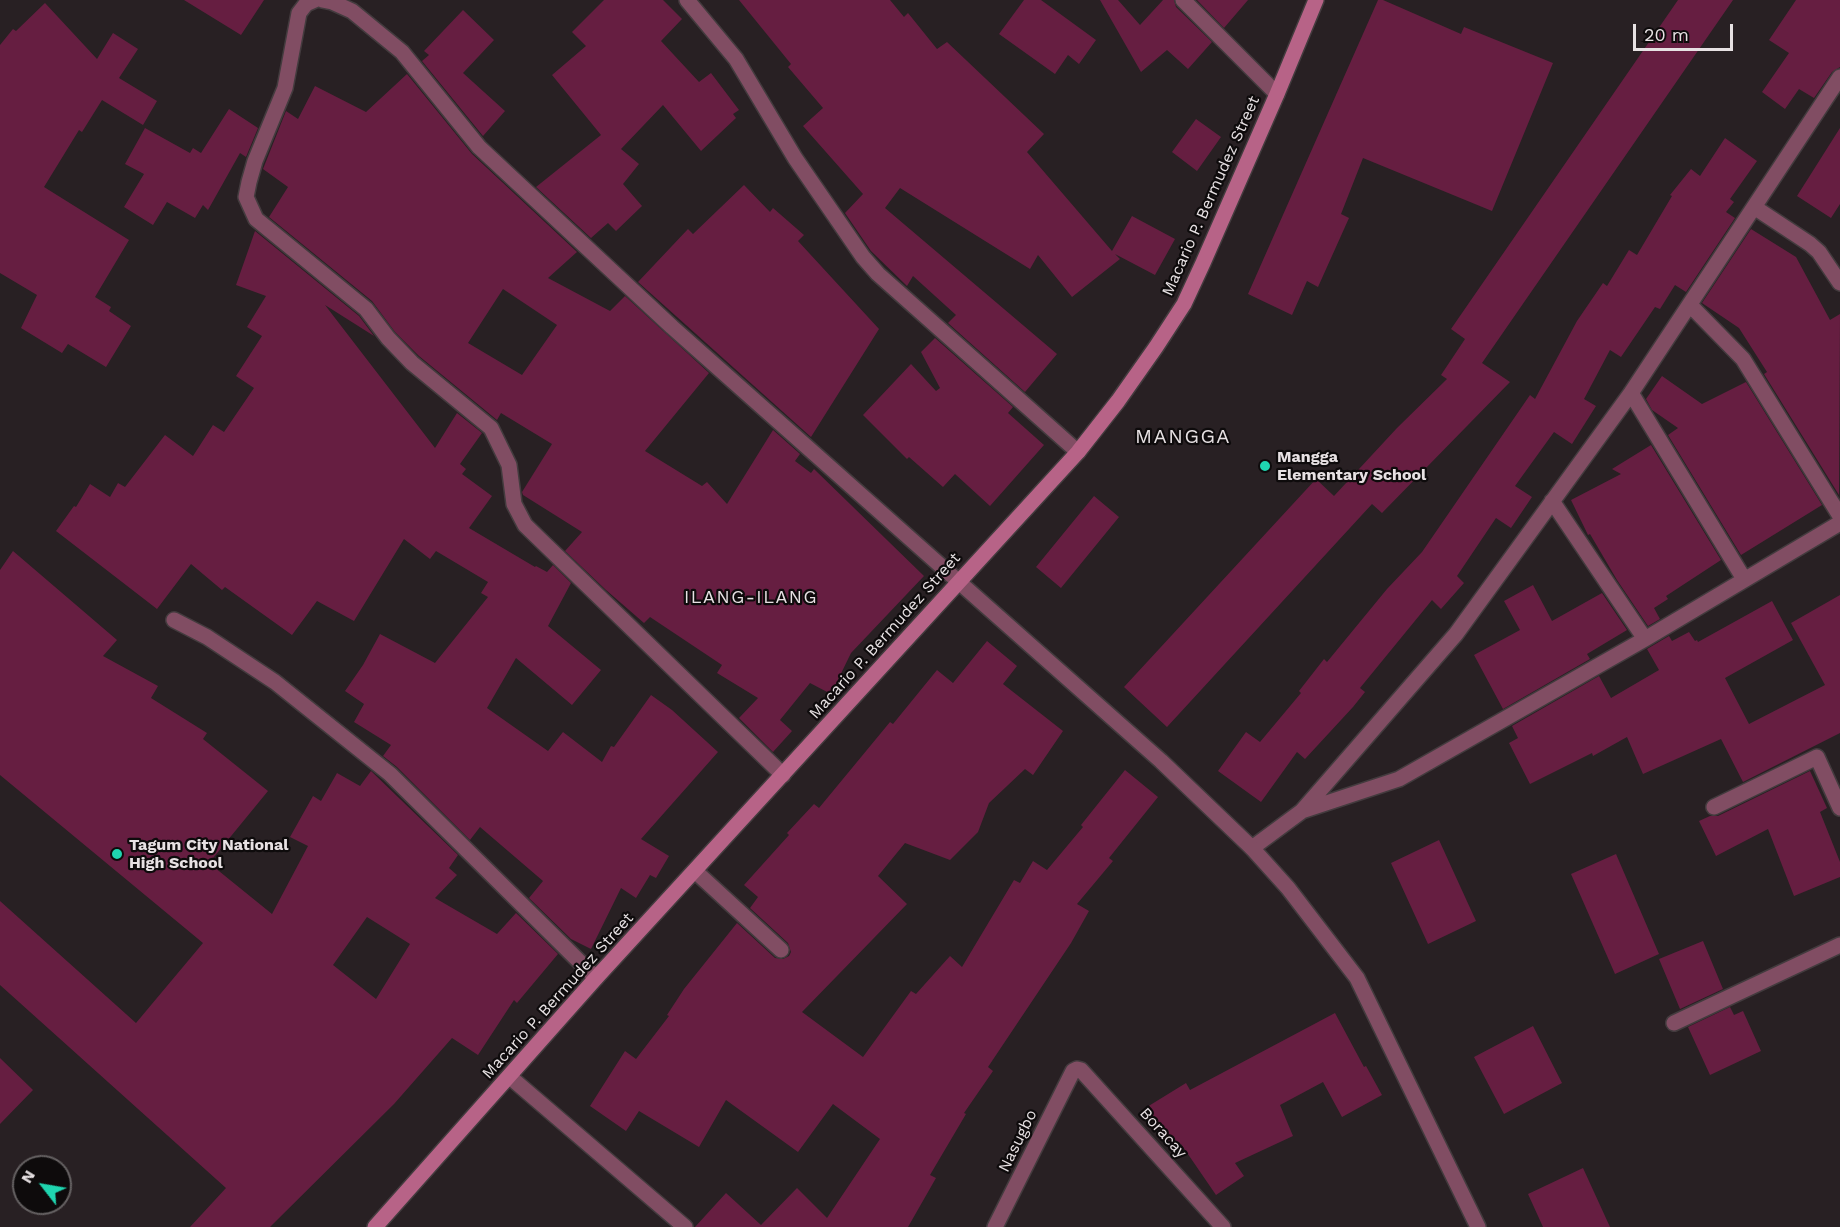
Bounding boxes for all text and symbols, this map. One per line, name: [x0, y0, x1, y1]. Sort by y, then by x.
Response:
scale bar: [1636, 12, 1736, 50]
text: 20 m: [1644, 24, 1689, 45]
street label: Macario P. Bermudez Street: [1158, 93, 1264, 299]
district label: MANGGA: [1135, 425, 1231, 449]
place label: Mangga Elementary School: [1277, 447, 1426, 485]
marker: Mangga Elementary School: [1258, 459, 1272, 473]
street label: Macario P. Bermudez Street: [805, 549, 965, 723]
district label: ILANG-ILANG: [684, 587, 818, 609]
place label: Tagum City National High School: [129, 835, 288, 873]
marker: Tagum City National High School: [110, 847, 124, 861]
street label: Macario P. Bermudez Street: [478, 909, 638, 1083]
street label: Boracay: [1135, 1104, 1191, 1162]
street label: Nasugbo: [995, 1107, 1041, 1175]
north arrow: [12, 1155, 72, 1215]
text: N: [17, 1167, 39, 1186]

